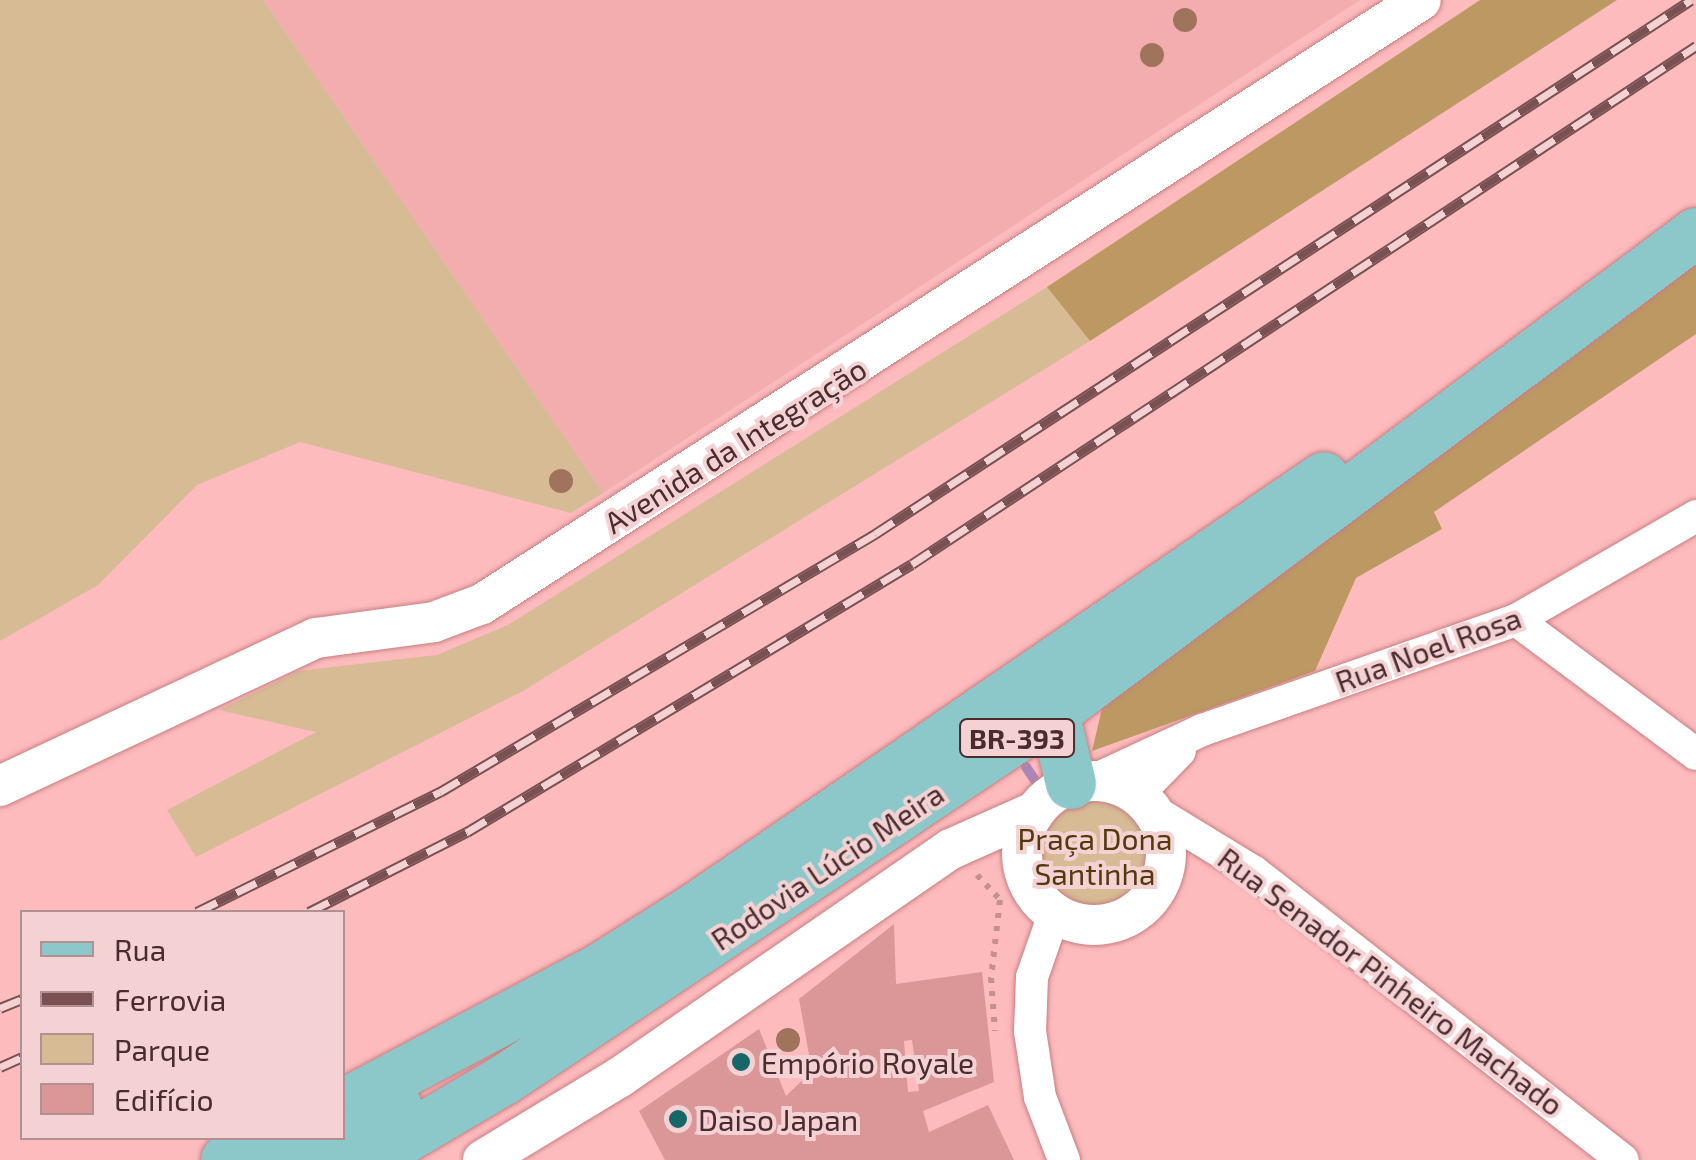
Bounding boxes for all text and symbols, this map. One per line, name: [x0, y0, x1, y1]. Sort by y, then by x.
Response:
street label: Avenida da Integração: [598, 350, 872, 540]
street label: Rua Noel Rosa: [1330, 599, 1526, 699]
road number: BR-393: [957, 715, 1077, 761]
street label: Rodovia Lúcio Meira: [704, 775, 950, 957]
park label: Praça Dona Santinha: [1018, 820, 1172, 890]
street label: Rua Senador Pinheiro Machado: [1211, 839, 1571, 1123]
legend: [20, 910, 345, 1140]
text: Rua: [114, 931, 166, 967]
text: Ferrovia: [114, 981, 226, 1017]
text: Parque: [114, 1031, 210, 1067]
place label: Empório Royale: [761, 1044, 974, 1080]
marker: Empório Royale: [730, 1051, 752, 1073]
text: Edifício: [114, 1081, 213, 1117]
place label: Daiso Japan: [698, 1101, 859, 1137]
marker: Daiso Japan: [667, 1108, 689, 1130]

